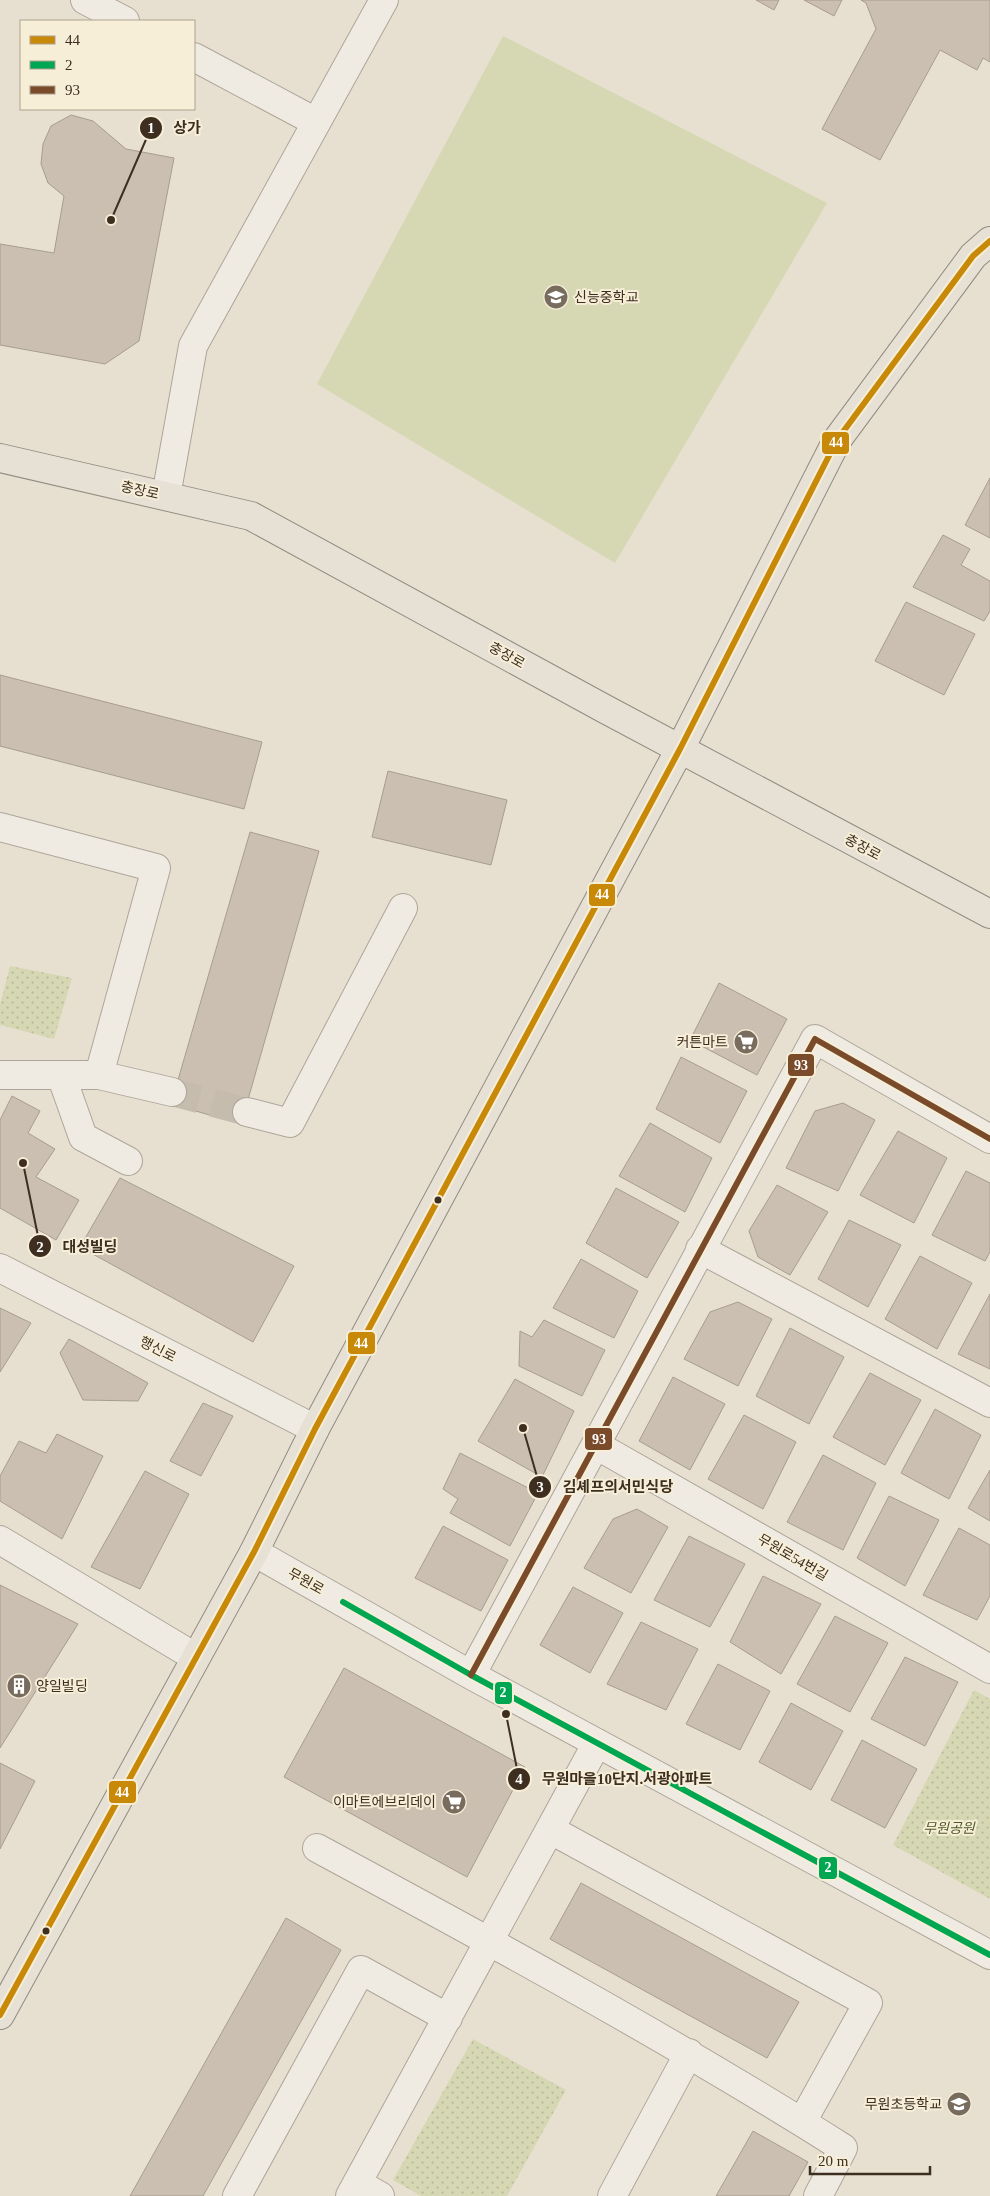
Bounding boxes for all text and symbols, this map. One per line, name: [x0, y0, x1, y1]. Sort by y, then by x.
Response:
legend: [20, 20, 195, 110]
text: 44: [65, 32, 81, 48]
text: 2: [65, 57, 73, 73]
text: 93: [65, 82, 80, 98]
callout: 상가: [138, 113, 211, 143]
text: 1: [147, 120, 155, 136]
text: 상가: [173, 120, 201, 136]
school or university icon: 신능중학교: [543, 284, 569, 310]
place label: 신능중학교: [574, 289, 639, 305]
line badge: 44: [821, 431, 850, 455]
text: 44: [829, 435, 843, 450]
street label: 충장로: [119, 479, 161, 502]
street label: 충장로: [486, 640, 527, 671]
street label: 충장로: [842, 832, 883, 863]
line badge: 44: [588, 883, 616, 907]
text: 44: [595, 887, 609, 902]
supermarket icon: 커튼마트: [733, 1029, 759, 1055]
place label: 커튼마트: [676, 1035, 728, 1050]
line badge: 93: [787, 1053, 815, 1077]
text: 93: [794, 1058, 808, 1073]
unlabelled marker: [433, 1195, 443, 1205]
callout: 대성빌딩: [27, 1231, 127, 1261]
text: 2: [36, 1239, 44, 1255]
text: 대성빌딩: [62, 1239, 118, 1255]
line badge: 44: [347, 1331, 376, 1355]
street label: 행신로: [137, 1334, 178, 1365]
text: 44: [354, 1336, 368, 1351]
line badge: 93: [584, 1427, 613, 1451]
text: 93: [592, 1432, 606, 1447]
callout: 김셰프의서민식당: [528, 1472, 683, 1502]
text: 3: [536, 1479, 544, 1495]
text: 김셰프의서민식당: [563, 1479, 673, 1495]
street label: 무원로54번길: [755, 1531, 830, 1584]
street label: 무원로: [285, 1566, 326, 1597]
building icon: 양일빌딩: [6, 1673, 32, 1699]
place label: 양일빌딩: [36, 1679, 88, 1694]
line badge: 2: [494, 1681, 513, 1705]
text: 2: [500, 1685, 507, 1700]
callout: 무원마을10단지.서광아파트: [507, 1764, 722, 1794]
text: 4: [515, 1771, 523, 1787]
text: 무원마을10단지.서광아파트: [542, 1771, 712, 1787]
line badge: 44: [108, 1780, 137, 1804]
text: 44: [115, 1785, 129, 1800]
supermarket icon: 이마트에브리데이: [441, 1789, 467, 1815]
place label: 이마트에브리데이: [333, 1795, 436, 1810]
park label: 무원공원: [923, 1821, 976, 1836]
line badge: 2: [818, 1856, 838, 1880]
text: 2: [825, 1860, 832, 1875]
unlabelled marker: [41, 1926, 51, 1936]
school or university icon: 무원초등학교: [946, 2091, 972, 2117]
place label: 무원초등학교: [865, 2096, 942, 2112]
scale bar: [810, 2144, 930, 2176]
text: 20 m: [818, 2153, 849, 2169]

